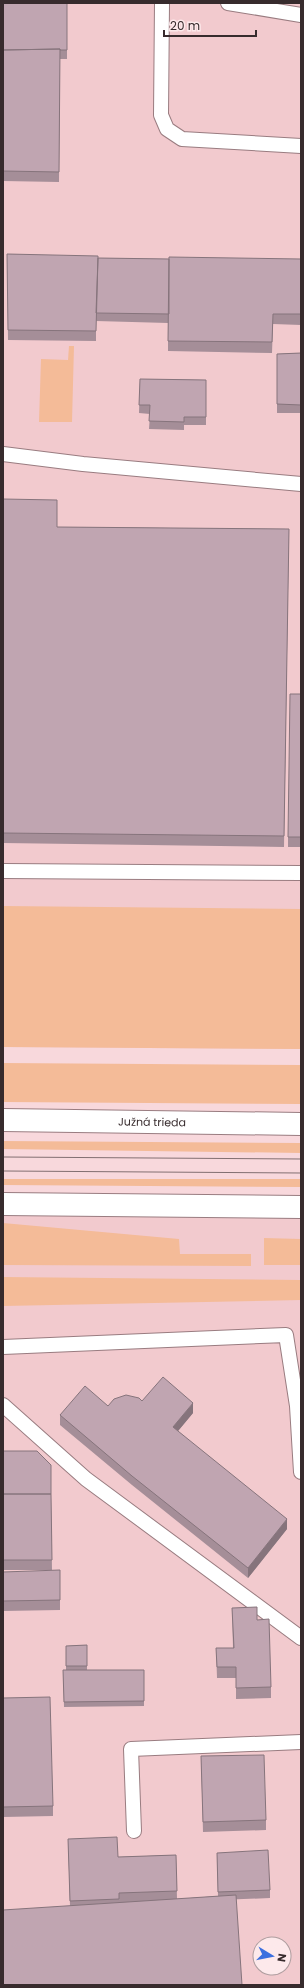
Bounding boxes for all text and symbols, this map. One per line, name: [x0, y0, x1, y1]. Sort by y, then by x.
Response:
scale bar: [164, 12, 256, 38]
text: 20 m: [170, 17, 200, 34]
street label: Južná trieda: [118, 1114, 186, 1130]
north arrow: [252, 1936, 292, 1976]
text: N: [273, 1952, 290, 1963]

